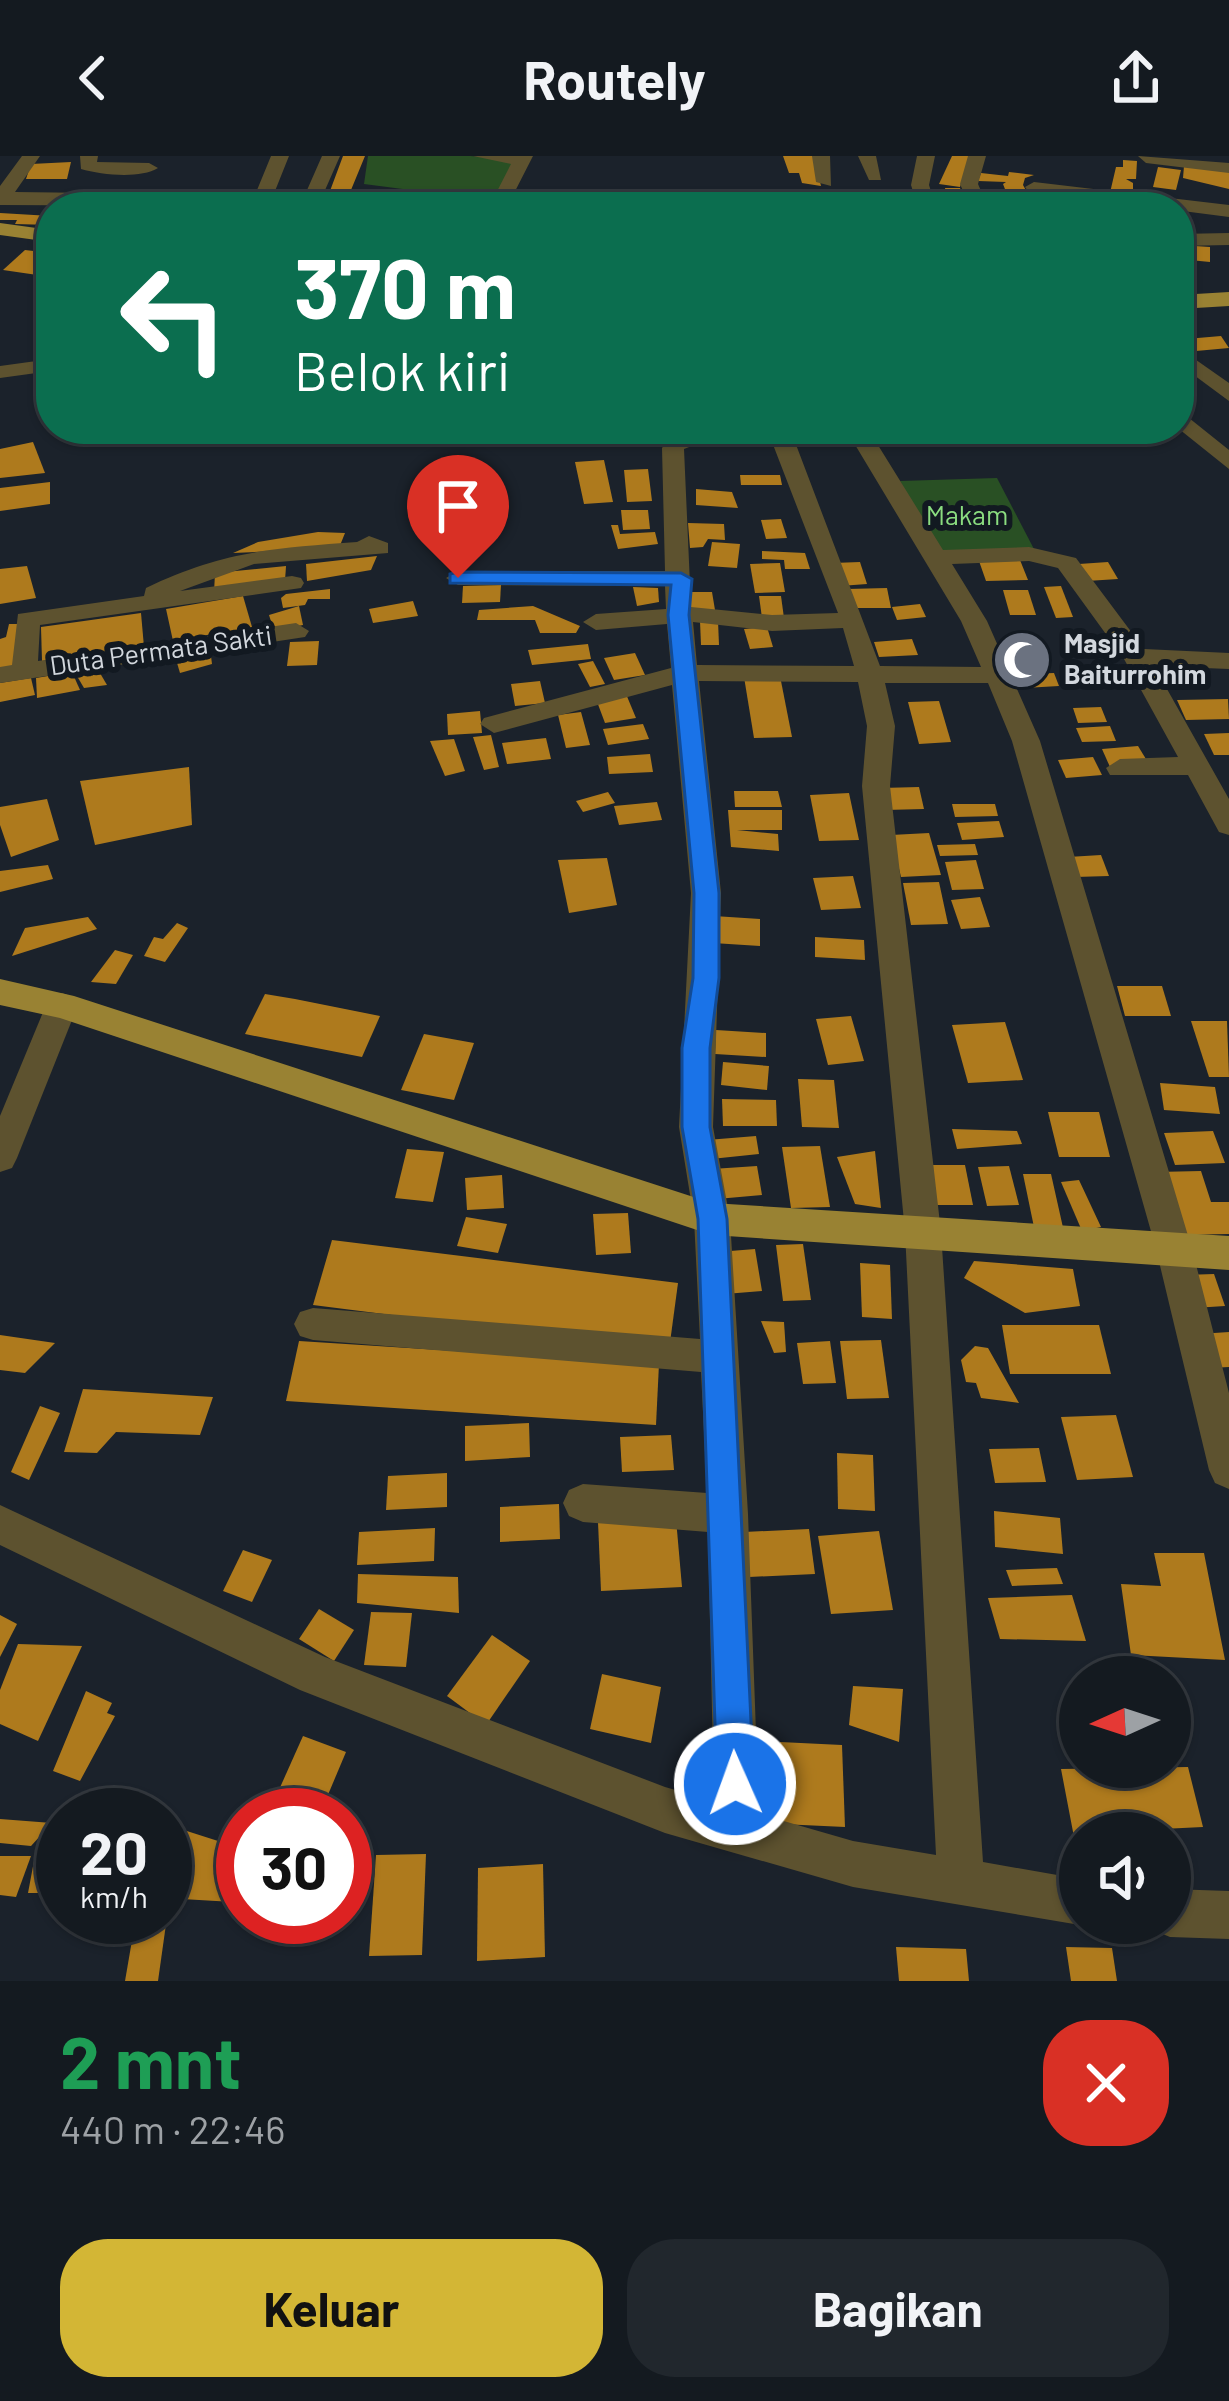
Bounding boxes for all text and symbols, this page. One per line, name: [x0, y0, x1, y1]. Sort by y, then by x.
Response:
icon: back: [60, 45, 126, 111]
icon: share: [1103, 45, 1169, 111]
text: Routely: [523, 46, 706, 111]
text: 370 m: [294, 235, 516, 336]
icon: left: [96, 240, 252, 396]
text: Belok kiri: [294, 337, 511, 402]
pin: [407, 455, 509, 578]
icon: arrive: [425, 473, 491, 539]
park label: Makam: [926, 498, 1008, 530]
street label: Duta Permata Sakti: [47, 618, 274, 680]
place label: Masjid Baiturrohim: [1064, 626, 1206, 689]
mosque icon: Masjid Baiturrohim: [991, 629, 1053, 691]
north arrow: [1059, 1656, 1191, 1788]
map controls: [1059, 1656, 1191, 1944]
position arrow: [672, 1721, 798, 1847]
speed limit sign: 30: [216, 1788, 372, 1944]
button: sound: [1059, 1812, 1191, 1944]
text: 20: [80, 1815, 148, 1887]
text: km/h: [80, 1878, 148, 1914]
text: 2 mnt: [60, 2017, 242, 2103]
button: close: [1043, 2020, 1169, 2146]
text: 440 m · 22:46: [60, 2105, 285, 2152]
button: Keluar: [60, 2239, 603, 2377]
button: Bagikan: [627, 2239, 1169, 2377]

